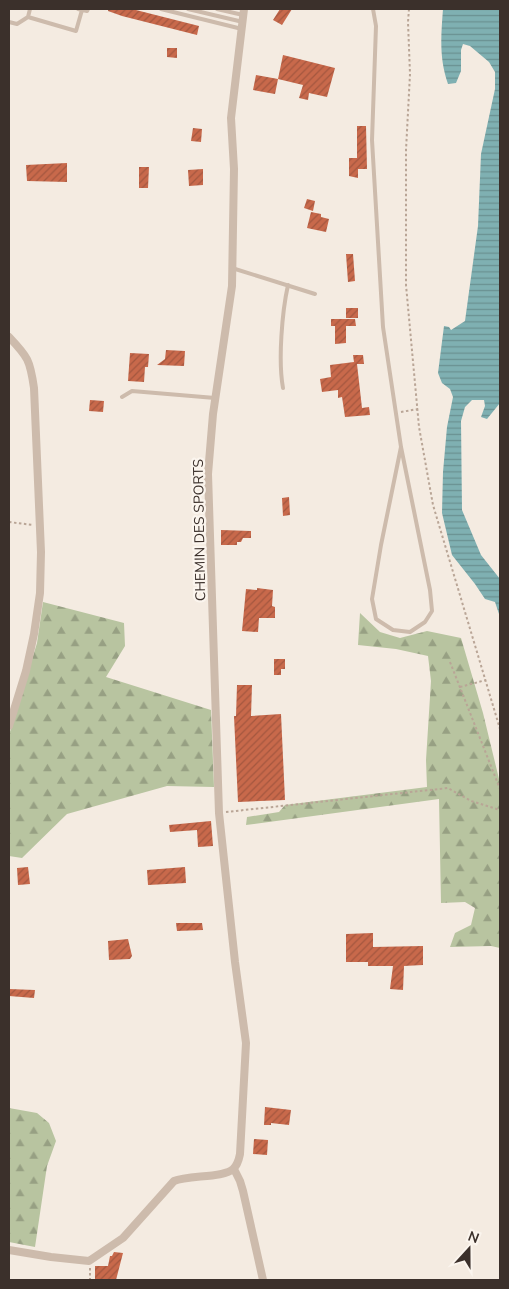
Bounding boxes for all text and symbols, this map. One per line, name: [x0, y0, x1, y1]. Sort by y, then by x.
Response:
street label: CHEMIN DES SPORTS: [189, 458, 210, 601]
north arrow: [444, 1224, 494, 1274]
text: N: [465, 1227, 482, 1248]

